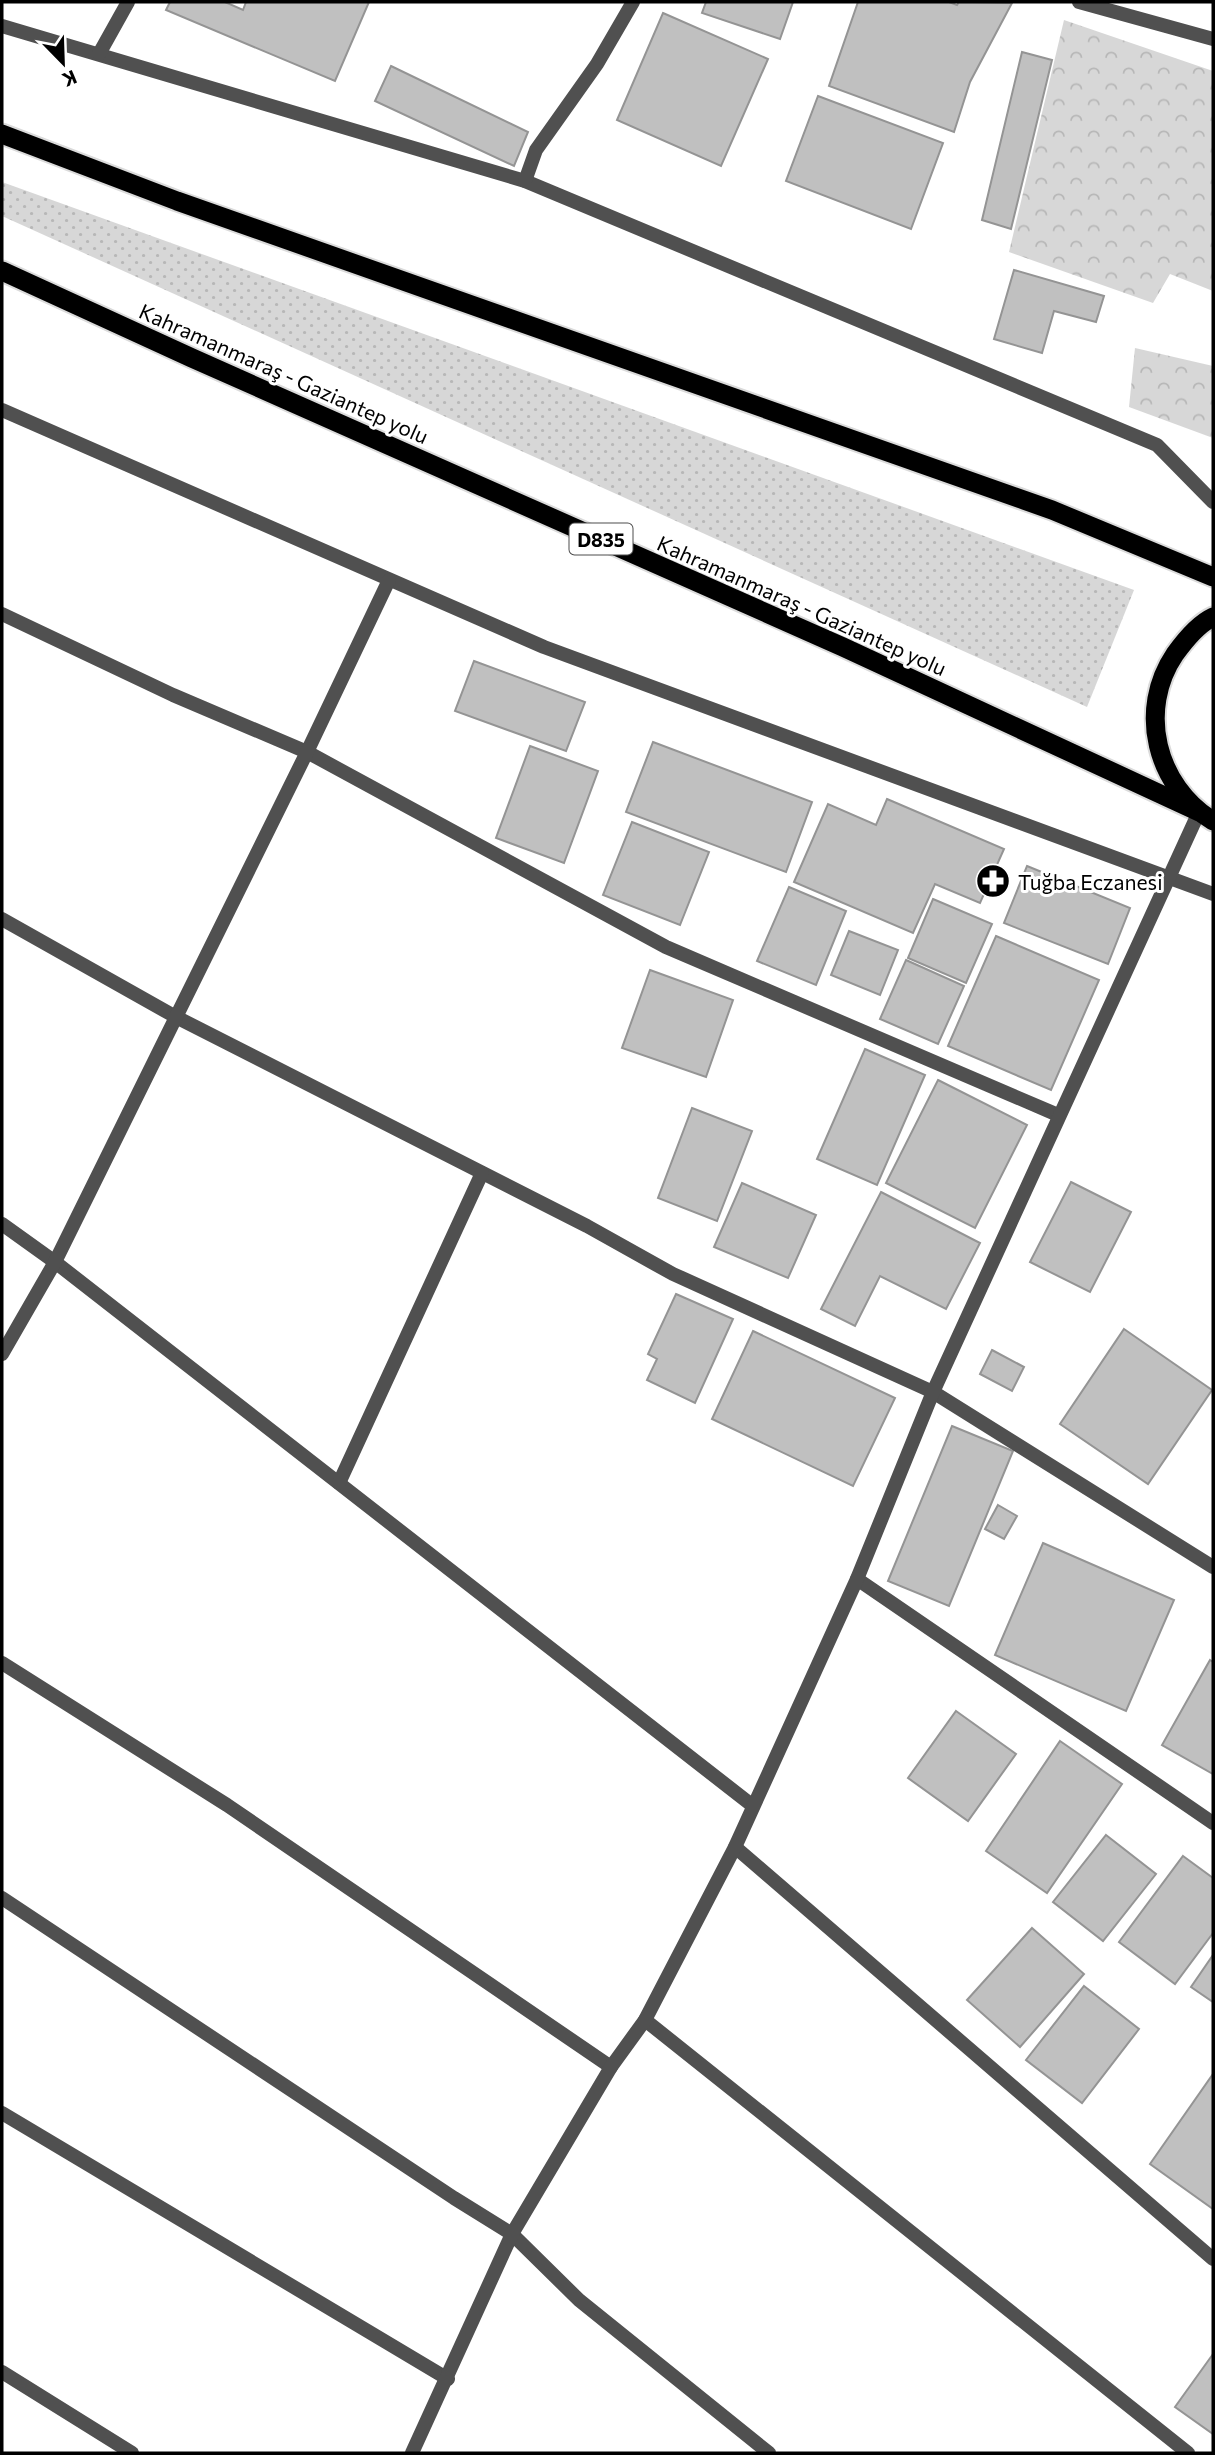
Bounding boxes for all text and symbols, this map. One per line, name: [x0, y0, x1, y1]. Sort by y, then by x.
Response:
north arrow: [28, 28, 98, 98]
text: K: [59, 66, 80, 92]
street label: Kahramanmaraş - Gaziantep yolu: [136, 298, 432, 448]
road number: D835: [570, 524, 632, 554]
street label: Kahramanmaraş - Gaziantep yolu: [654, 530, 950, 680]
pharmacy icon: Tuğba Eczanesi: [974, 862, 1012, 900]
place label: Tuğba Eczanesi: [1018, 869, 1163, 894]

